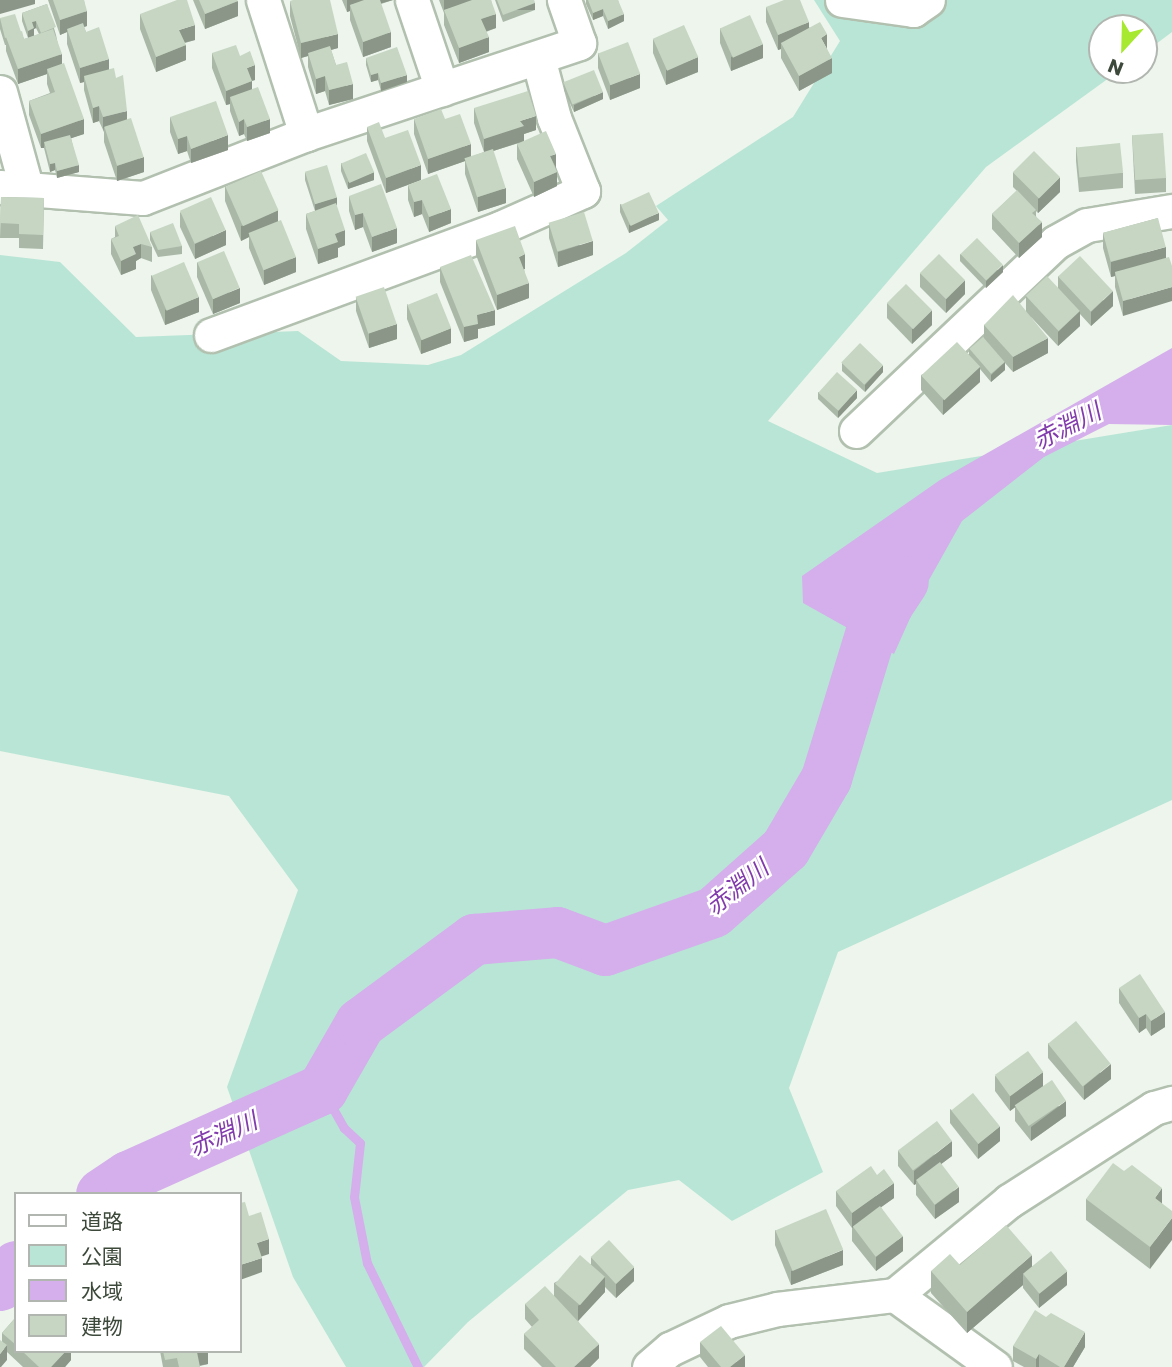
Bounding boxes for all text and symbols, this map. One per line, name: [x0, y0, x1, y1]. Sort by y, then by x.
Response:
north arrow: [1088, 14, 1158, 84]
text: N: [1104, 52, 1127, 82]
water label: 赤淵川: [1028, 397, 1106, 455]
water label: 赤淵川: [700, 853, 774, 921]
water label: 赤淵川: [184, 1106, 262, 1162]
legend: [14, 1192, 242, 1353]
text: 道路: [81, 1207, 123, 1236]
text: 公園: [81, 1242, 123, 1271]
text: 水域: [81, 1277, 123, 1306]
text: 建物: [81, 1312, 123, 1341]

